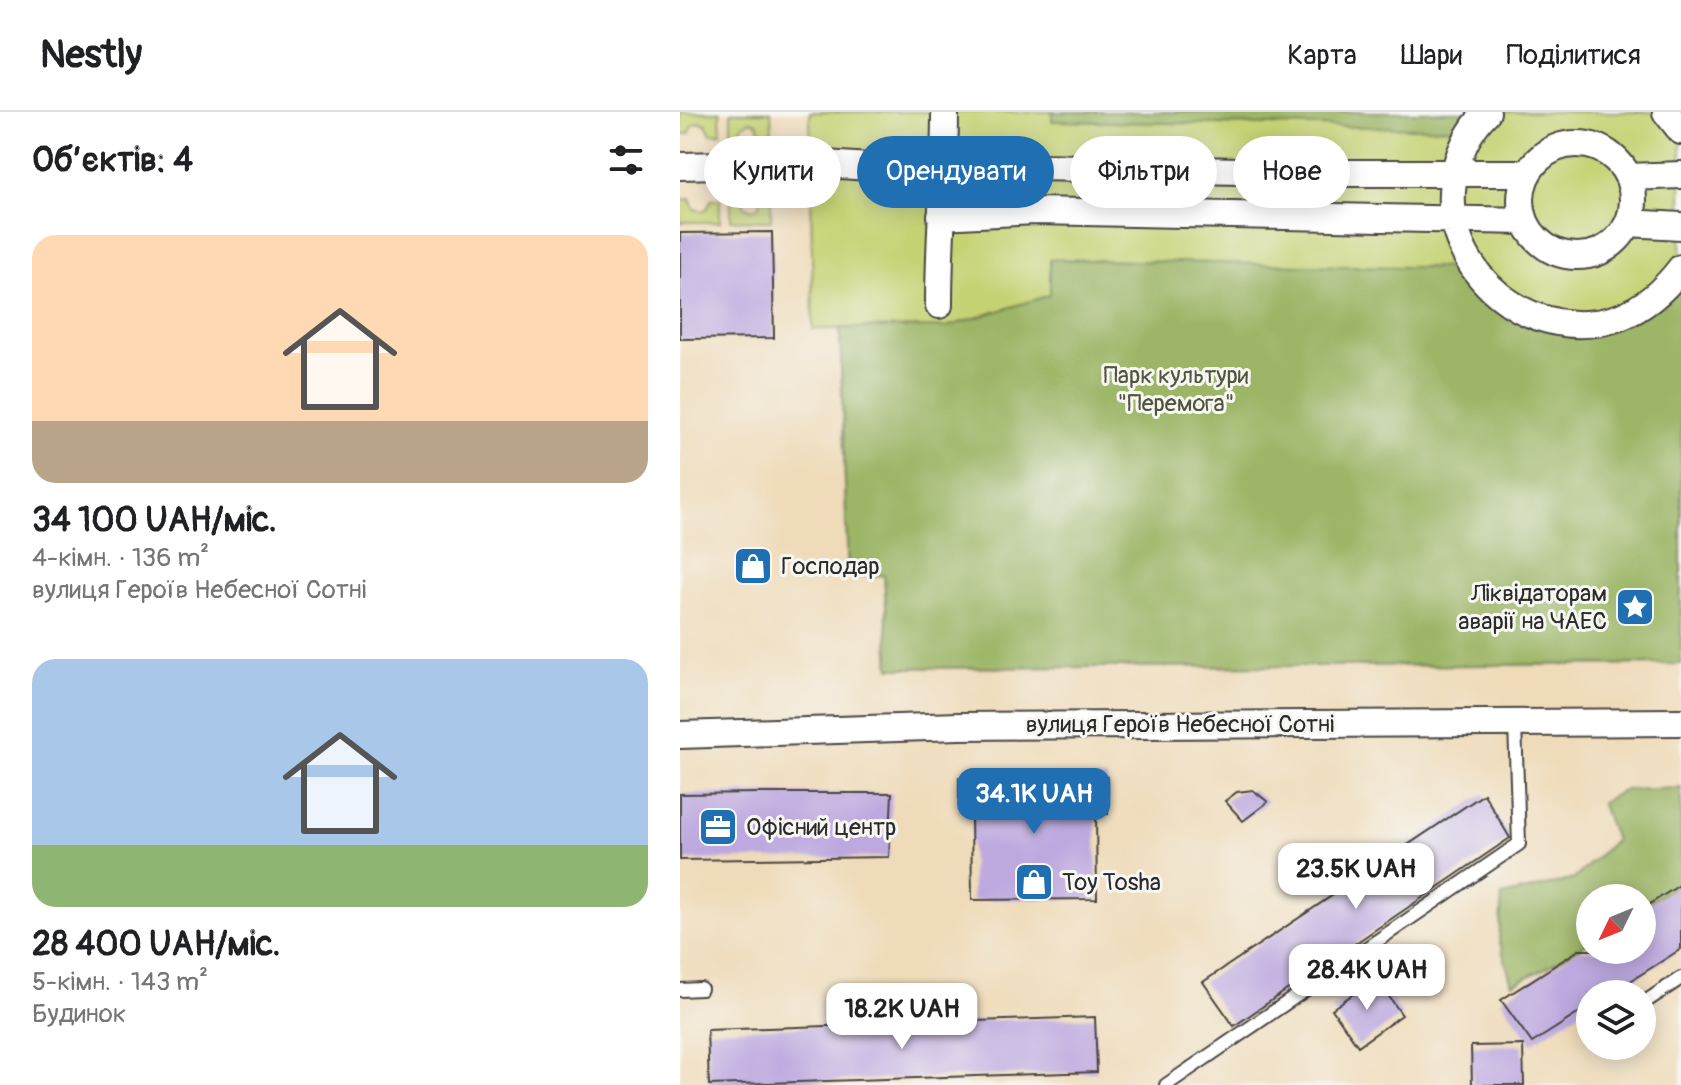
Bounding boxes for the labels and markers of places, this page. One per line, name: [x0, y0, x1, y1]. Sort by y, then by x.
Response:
shop icon: Господар: [732, 545, 774, 587]
place label: Господар: [781, 552, 880, 581]
place label: Ліквідаторам аварії на ЧАЕС: [1458, 579, 1607, 636]
place icon: Ліквідаторам аварії на ЧАЕС: [1614, 586, 1656, 628]
pin: 34.1K UAH: [942, 768, 1126, 836]
office icon: Офісний центр: [697, 806, 739, 848]
place label: Офісний центр: [746, 813, 896, 842]
pin: 23.5K UAH: [1264, 843, 1448, 911]
shop icon: Toy Tosha: [1013, 861, 1055, 903]
place label: Toy Tosha: [1062, 868, 1161, 897]
pin: 28.4K UAH: [1275, 944, 1459, 1012]
pin: 18.2K UAH: [810, 983, 994, 1051]

